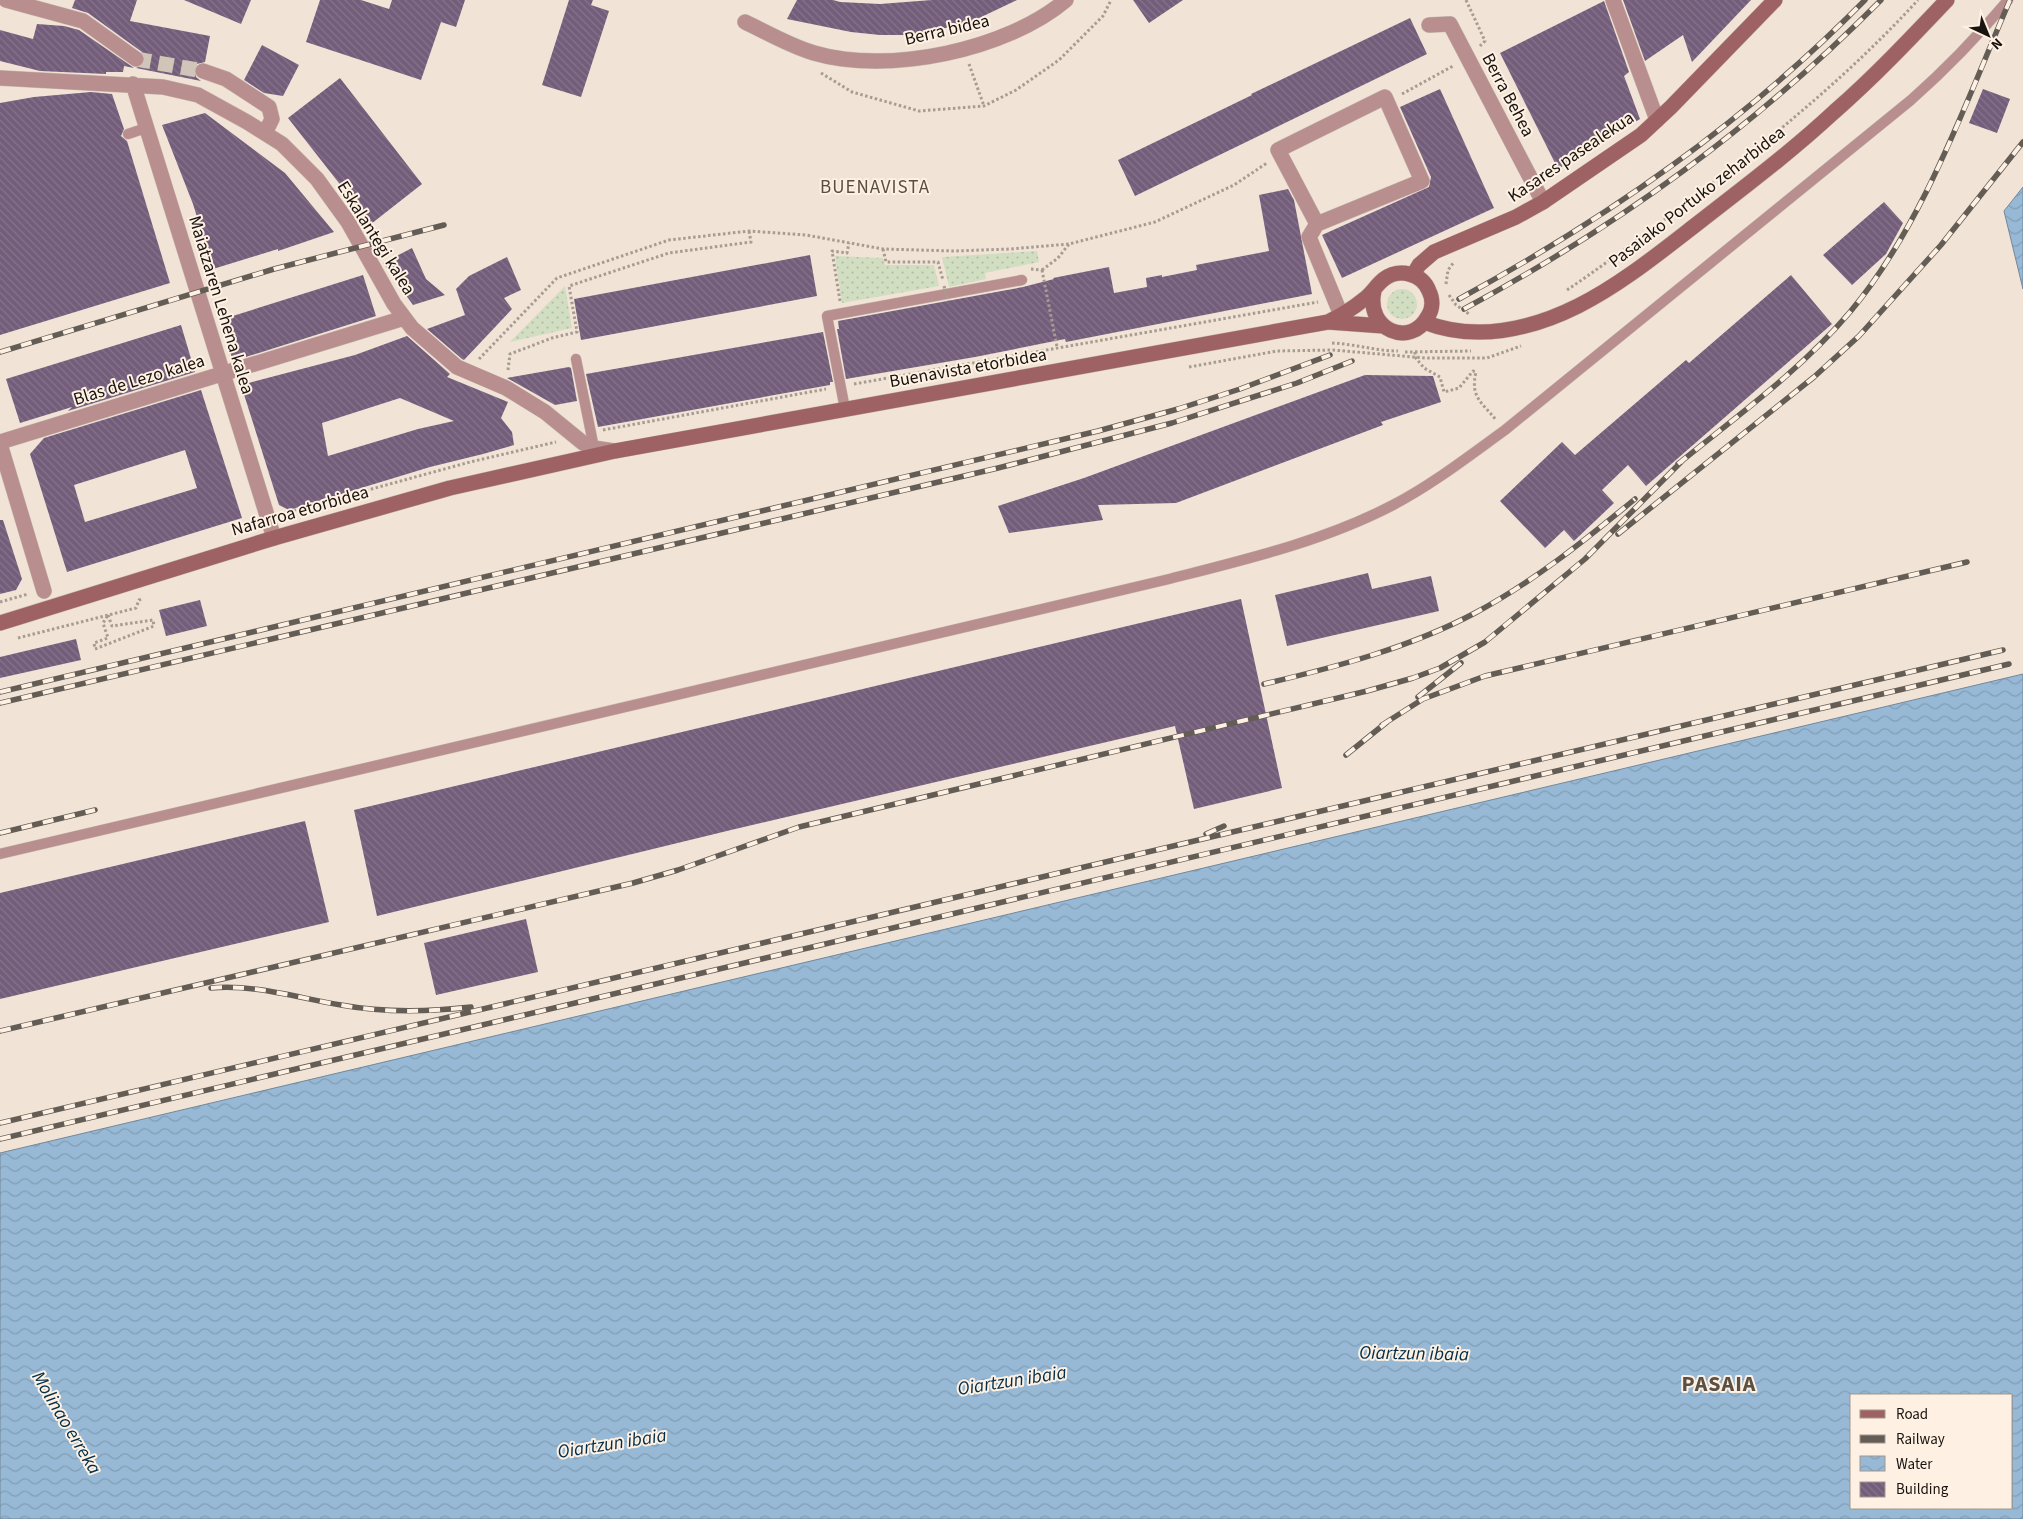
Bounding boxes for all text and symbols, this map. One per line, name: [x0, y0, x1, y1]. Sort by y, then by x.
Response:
street label: Berra bidea: [902, 8, 992, 52]
north arrow: [1963, 10, 2013, 60]
text: N: [1986, 33, 2007, 54]
street label: Berra Behea: [1476, 49, 1540, 141]
street label: Kasares pasealekua: [1503, 105, 1639, 209]
street label: Pasaiako Portuko zeharbidea: [1604, 120, 1790, 274]
district label: BUENAVISTA: [820, 174, 930, 201]
street label: Eskalantegi kalea: [331, 176, 421, 300]
street label: Maiatzaren Lehena kalea: [182, 213, 260, 397]
street label: Buenavista etorbidea: [887, 342, 1049, 394]
street label: Blas de Lezo kalea: [70, 348, 208, 412]
street label: Nafarroa etorbidea: [228, 479, 372, 543]
water label: Oiartzun ibaia: [1359, 1340, 1469, 1368]
water label: Oiartzun ibaia: [956, 1359, 1068, 1403]
water label: Molinao erreka: [25, 1366, 107, 1480]
district label: PASAIA: [1682, 1368, 1756, 1400]
legend: [1850, 1394, 2013, 1509]
text: Road: [1896, 1404, 1928, 1425]
water label: Oiartzun ibaia: [556, 1422, 668, 1466]
text: Railway: [1896, 1429, 1945, 1450]
text: Water: [1896, 1454, 1933, 1475]
text: Building: [1896, 1479, 1949, 1500]

